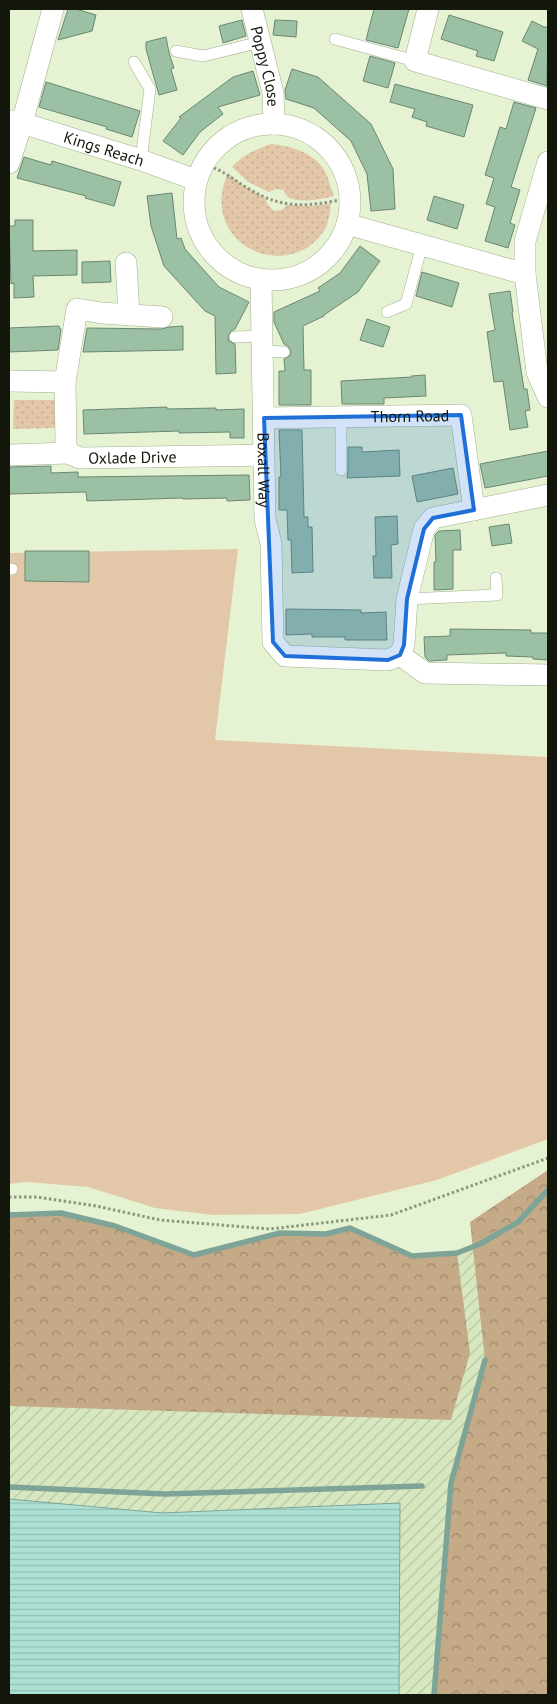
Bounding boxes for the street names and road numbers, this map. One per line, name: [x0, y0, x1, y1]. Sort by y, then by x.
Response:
street label: Poppy Close: [247, 24, 283, 107]
street label: Kings Reach: [61, 127, 147, 170]
street label: Thorn Road: [371, 405, 449, 426]
street label: Boxall Way: [254, 432, 275, 508]
street label: Oxlade Drive: [88, 446, 177, 468]

